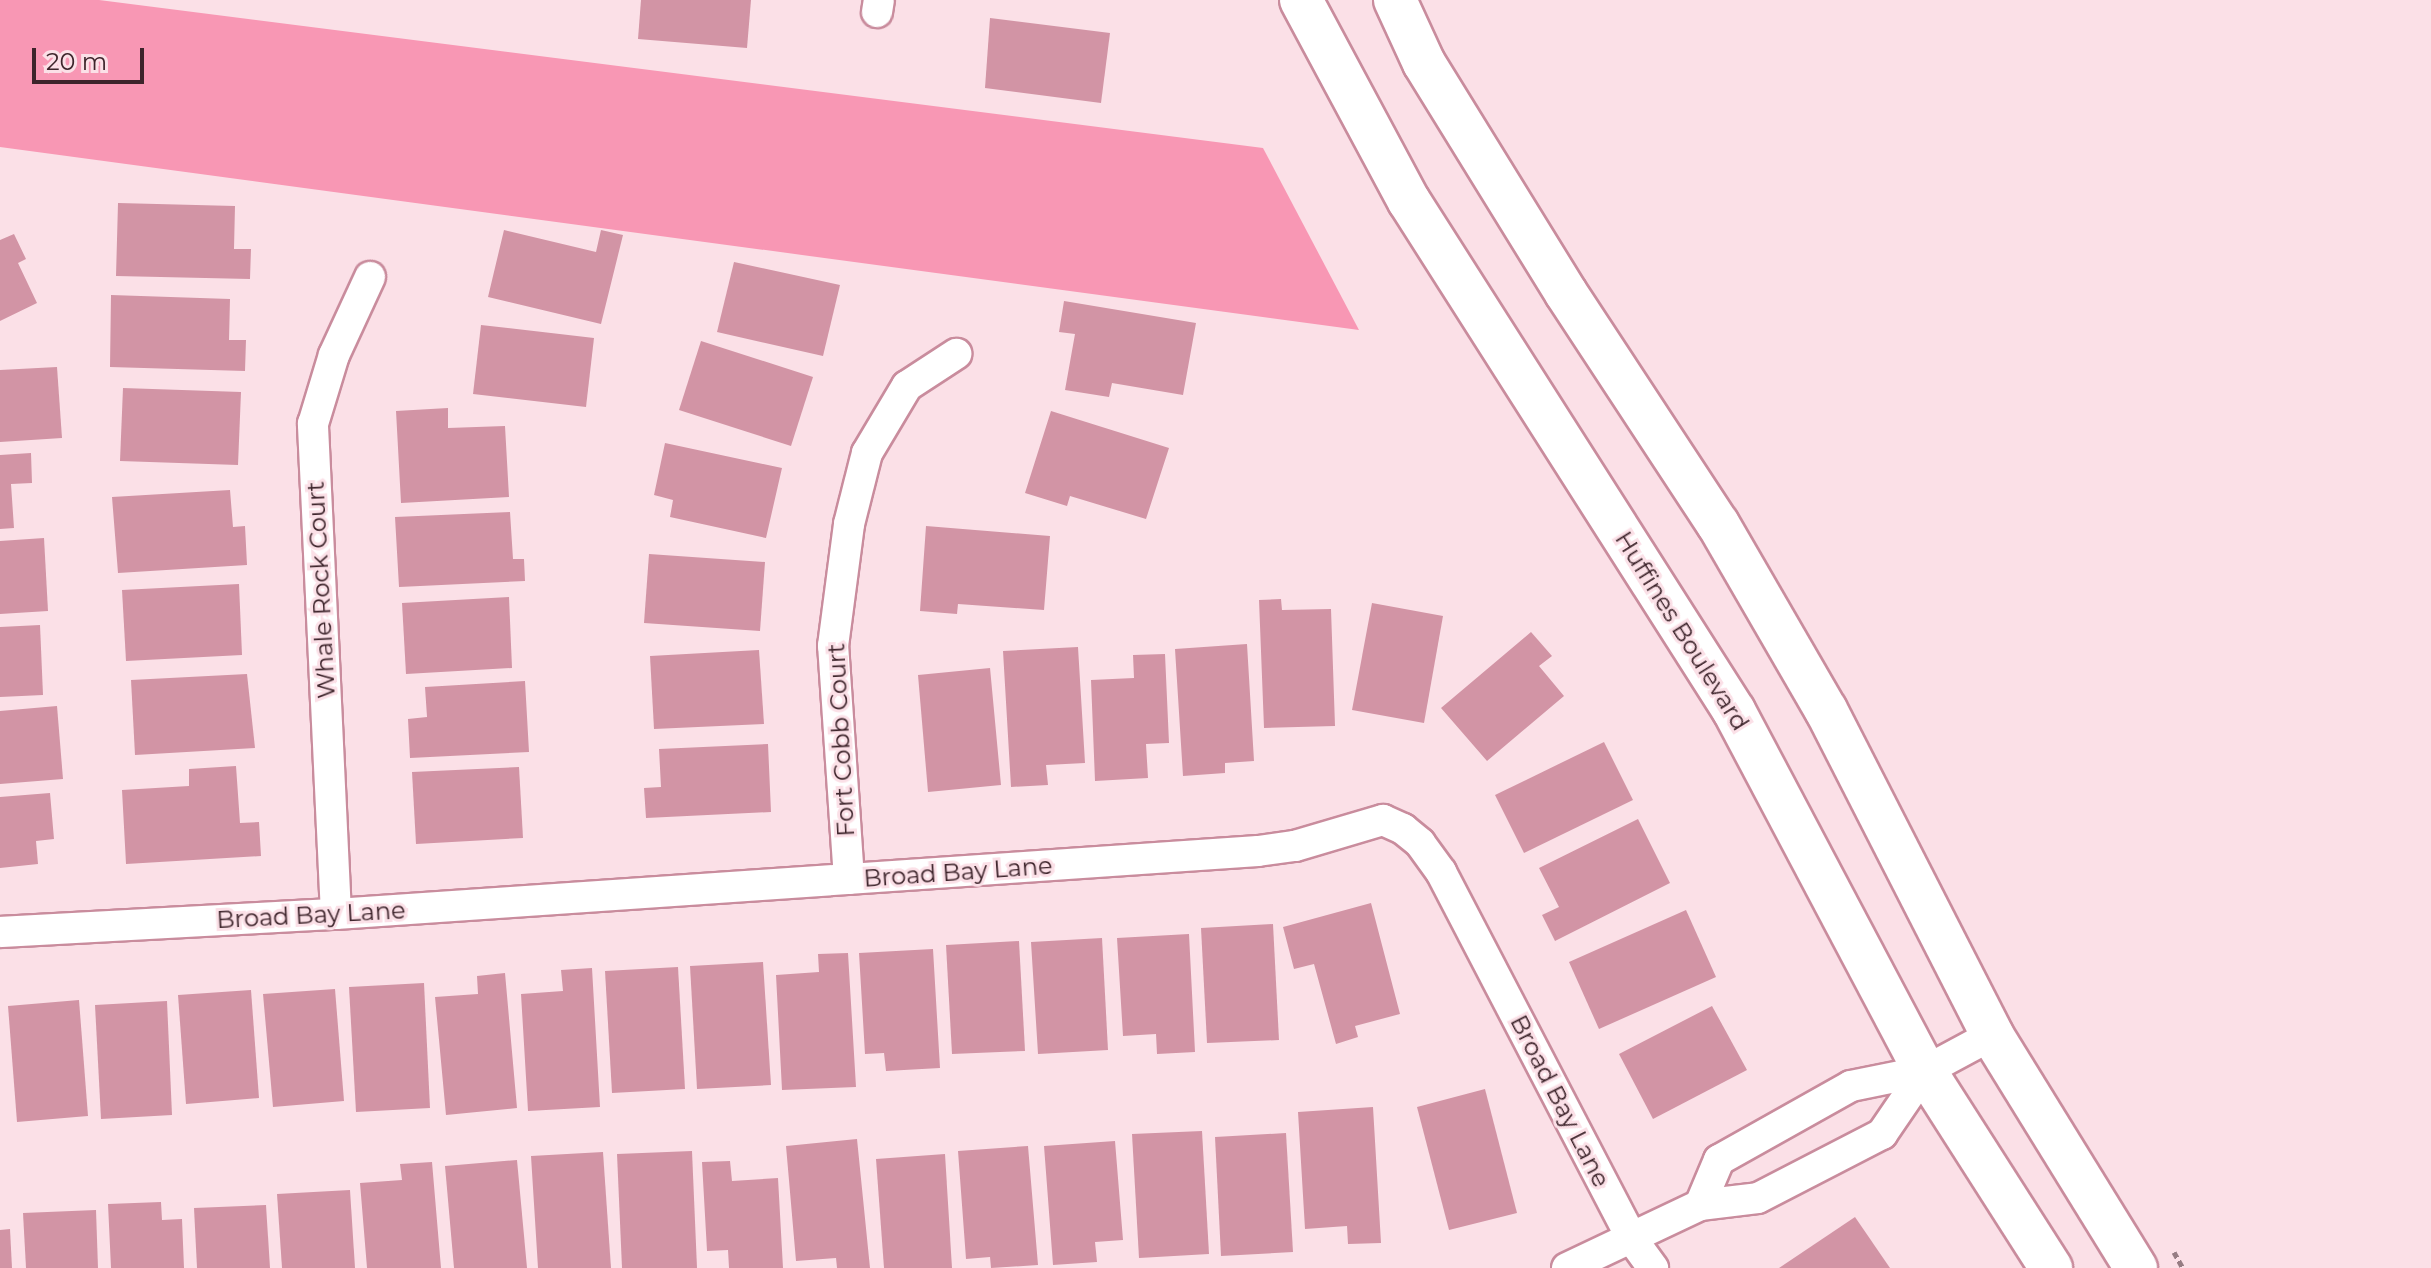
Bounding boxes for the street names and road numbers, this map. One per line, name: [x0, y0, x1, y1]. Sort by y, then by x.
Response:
street label: Whale Rock Court: [301, 481, 341, 699]
street label: Huffines Boulevard: [1609, 526, 1755, 736]
street label: Fort Cobb Court: [822, 643, 860, 837]
street label: Broad Bay Lane: [863, 851, 1053, 893]
street label: Broad Bay Lane: [216, 896, 406, 934]
street label: Broad Bay Lane: [1504, 1010, 1616, 1192]

